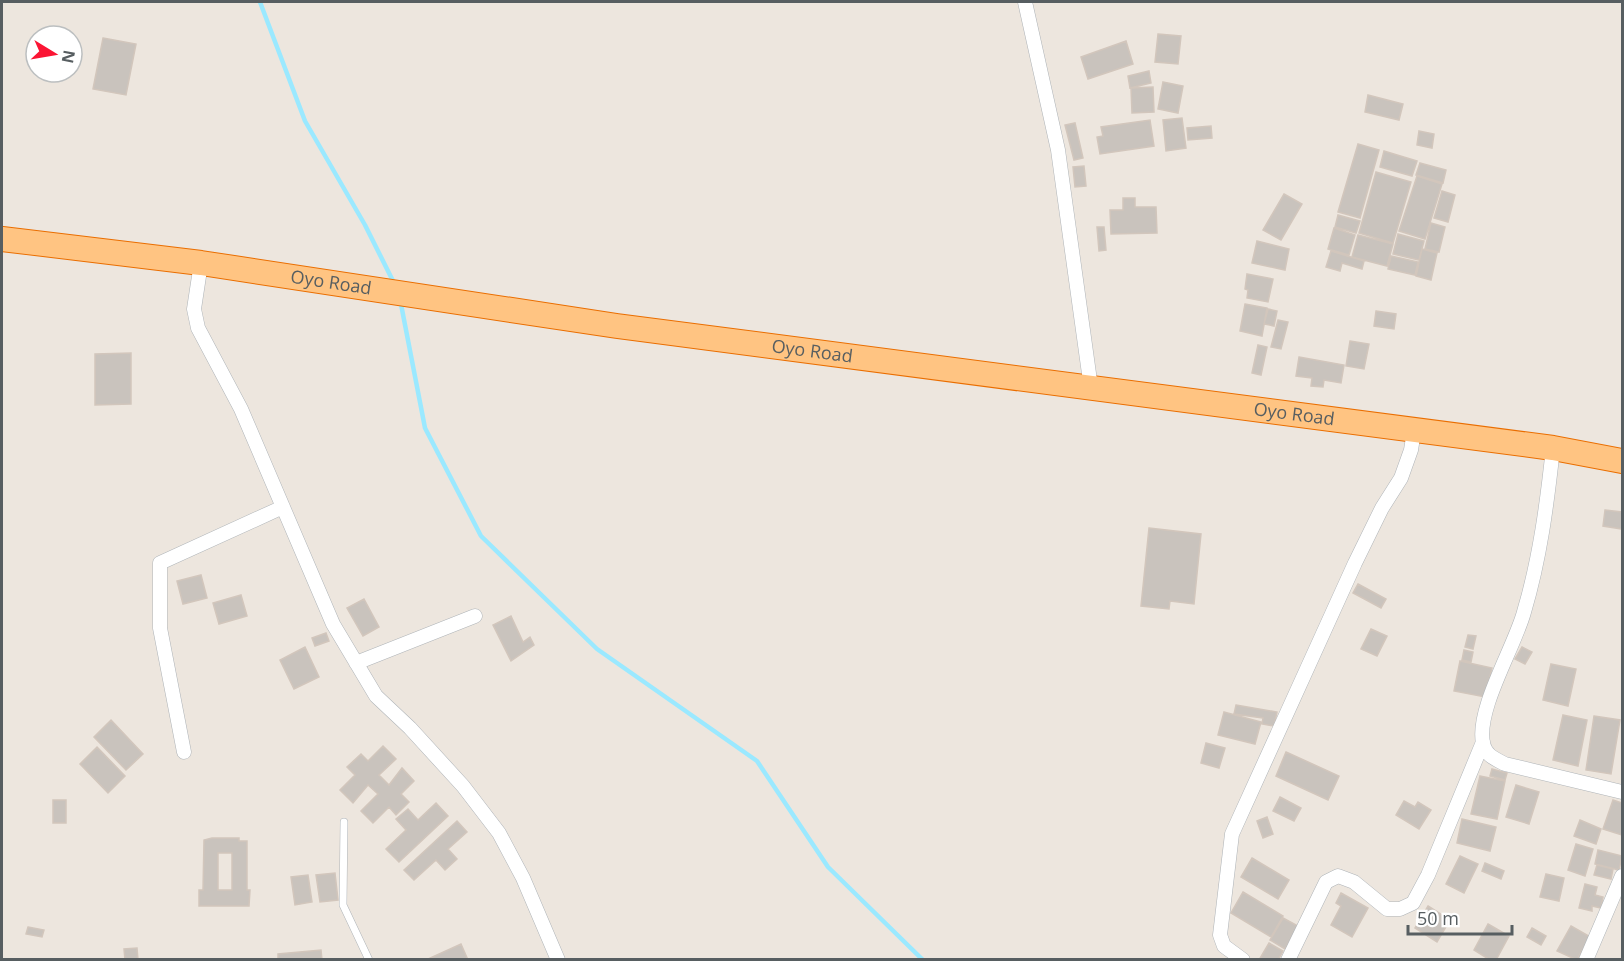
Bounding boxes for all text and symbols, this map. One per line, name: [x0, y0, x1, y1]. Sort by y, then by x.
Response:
north arrow: [24, 24, 84, 84]
text: N: [57, 48, 81, 65]
street label: Oyo Road: [289, 264, 373, 300]
street label: Oyo Road: [770, 333, 854, 368]
street label: Oyo Road: [1252, 396, 1336, 430]
scale bar: [1408, 898, 1512, 936]
text: 50 m: [1417, 906, 1459, 930]

